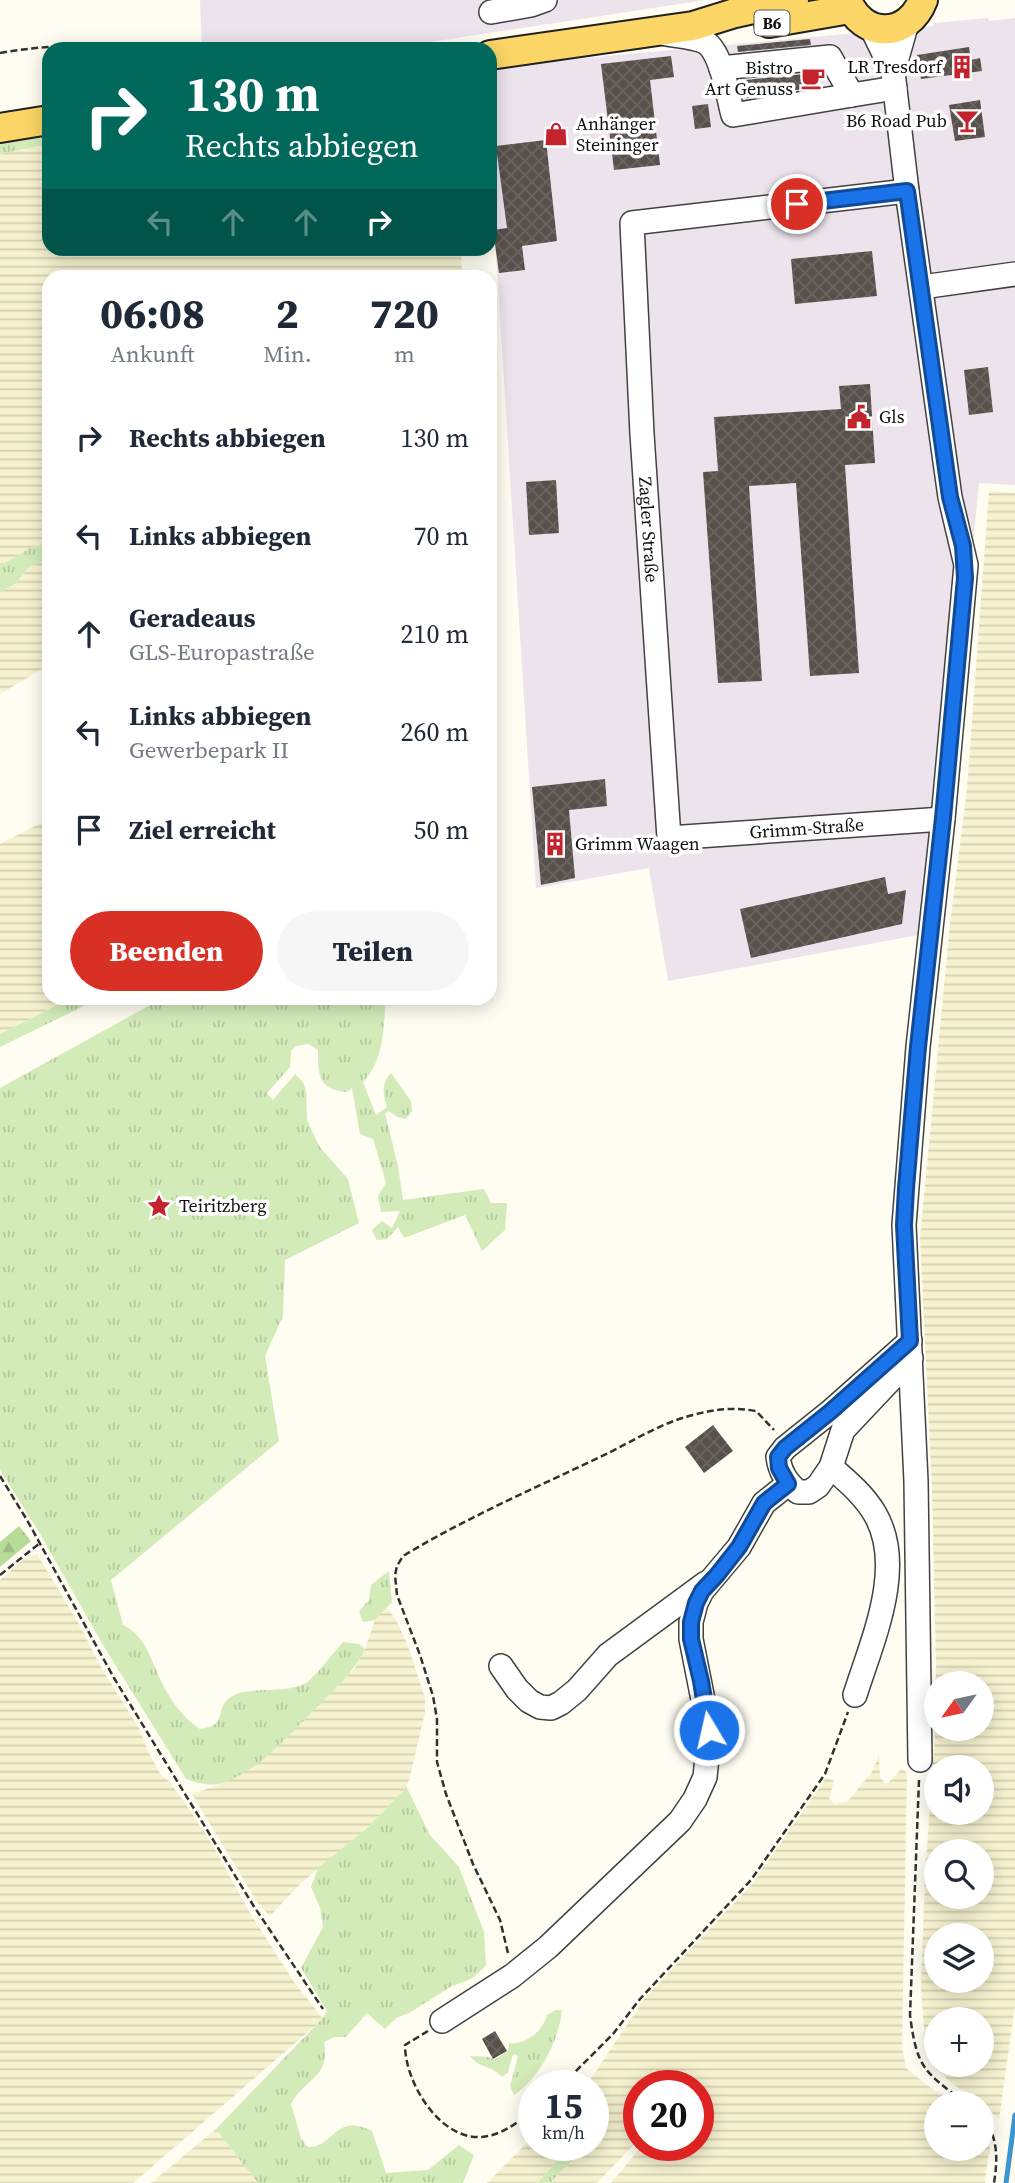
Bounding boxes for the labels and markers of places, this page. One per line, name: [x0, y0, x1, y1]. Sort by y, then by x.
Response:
building icon: LR Tresdorf: [948, 53, 976, 81]
place label: LR Tresdorf: [847, 54, 944, 79]
place label: Bistro Art Genuss: [705, 55, 793, 101]
cafe icon: Bistro Art Genuss: [799, 64, 827, 92]
bar icon: B6 Road Pub: [953, 107, 981, 135]
place label: B6 Road Pub: [846, 108, 947, 133]
place label: Anhänger Steininger: [576, 111, 659, 157]
shop icon: Anhänger Steininger: [542, 120, 570, 148]
pin: [767, 174, 827, 234]
public building icon: Gls: [845, 403, 873, 431]
place label: Gls: [879, 404, 905, 429]
building icon: Grimm Waagen: [541, 830, 569, 858]
place label: Grimm Waagen: [575, 831, 700, 856]
place icon: Teiritzberg: [145, 1192, 173, 1220]
place label: Teiritzberg: [179, 1193, 267, 1218]

